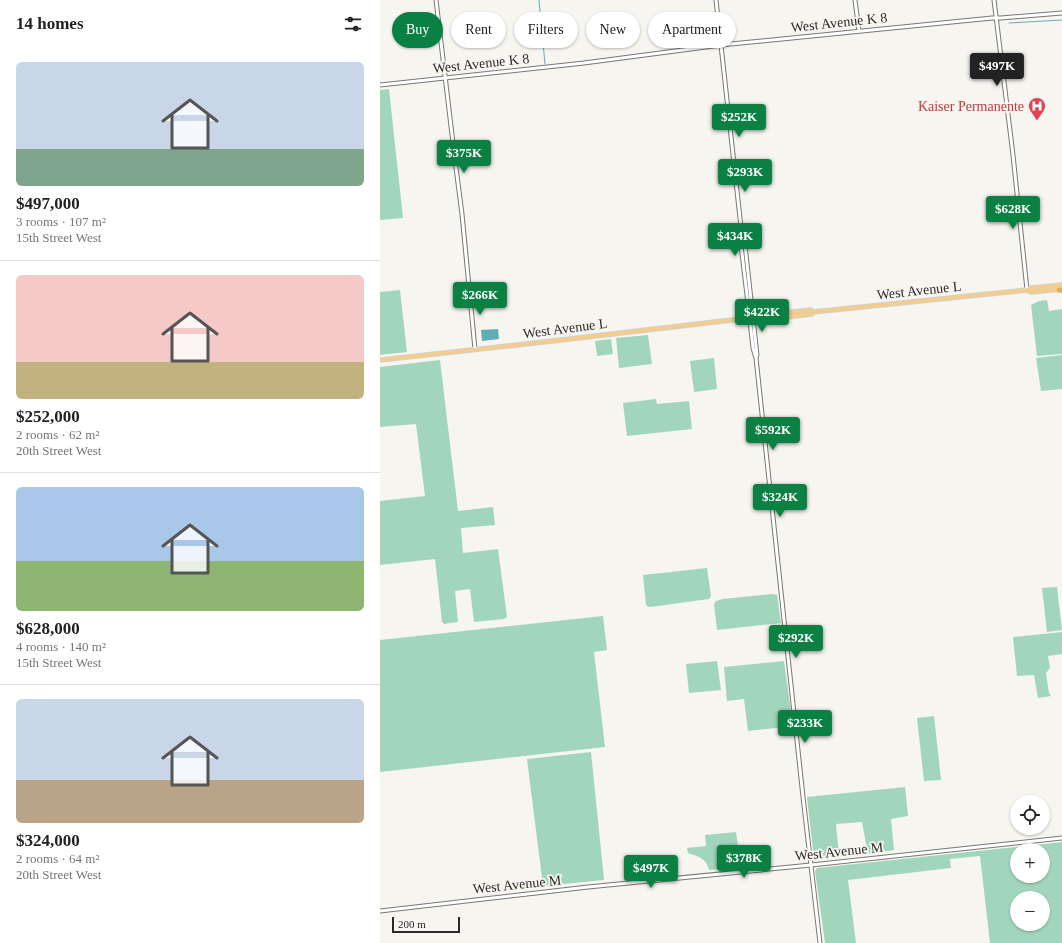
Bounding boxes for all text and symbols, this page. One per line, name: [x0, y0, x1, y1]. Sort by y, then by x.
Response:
street label: West Avenue K 8: [790, 10, 888, 35]
chip: Buy: [392, 12, 443, 48]
chip: Rent: [451, 12, 506, 48]
chip: Filters: [514, 12, 578, 48]
chip: New: [586, 12, 640, 48]
chip: Apartment: [648, 12, 736, 48]
icon: filters: [342, 13, 364, 35]
text: 14 homes: [16, 14, 84, 33]
street label: West Avenue K 8: [432, 51, 530, 76]
pin: $497K: [969, 53, 1025, 87]
text: $497K: [979, 58, 1015, 73]
icon: home: [154, 88, 226, 160]
hospital icon: Kaiser Permanente: [1027, 96, 1047, 121]
place label: Kaiser Permanente: [918, 99, 1024, 114]
pin: $252K: [711, 104, 767, 138]
text: $252K: [721, 109, 757, 124]
pin: $375K: [436, 140, 492, 174]
text: $375K: [446, 145, 482, 160]
pin: $293K: [717, 159, 773, 193]
text: $293K: [727, 164, 763, 179]
text: $497,000: [16, 194, 80, 213]
pin: $628K: [985, 196, 1041, 230]
text: $628K: [995, 201, 1031, 216]
text: 3 rooms · 107 m²: [16, 214, 106, 229]
pin: $434K: [707, 223, 763, 257]
text: $434K: [717, 228, 753, 243]
text: 15th Street West: [16, 230, 101, 245]
street label: West Avenue L: [876, 279, 962, 302]
pin: $266K: [452, 282, 508, 316]
text: $266K: [462, 287, 498, 302]
pin: $422K: [734, 299, 790, 333]
icon: home: [154, 301, 226, 373]
text: $422K: [744, 304, 780, 319]
street label: West Avenue L: [522, 316, 608, 341]
text: $252,000: [16, 407, 80, 426]
pin: $592K: [745, 417, 801, 451]
text: $592K: [755, 422, 791, 437]
text: 2 rooms · 62 m²: [16, 427, 99, 442]
text: 20th Street West: [16, 443, 101, 458]
pin: $324K: [752, 484, 808, 518]
text: $324K: [762, 489, 798, 504]
icon: home: [154, 513, 226, 585]
text: $628,000: [16, 619, 80, 638]
pin: $292K: [768, 625, 824, 659]
text: $292K: [778, 630, 814, 645]
text: 4 rooms · 140 m²: [16, 639, 106, 654]
text: 15th Street West: [16, 655, 101, 670]
pin: $233K: [777, 710, 833, 744]
text: $233K: [787, 715, 823, 730]
icon: home: [154, 725, 226, 797]
map controls: [1010, 795, 1050, 931]
button: locate: [1010, 795, 1050, 835]
text: $324,000: [16, 831, 80, 850]
street label: West Avenue M: [794, 839, 885, 864]
button: +: [1010, 843, 1050, 883]
pin: $378K: [716, 845, 772, 879]
text: $378K: [726, 850, 762, 865]
text: 2 rooms · 64 m²: [16, 851, 99, 866]
pin: $497K: [623, 855, 679, 889]
text: $497K: [633, 860, 669, 875]
text: 20th Street West: [16, 867, 101, 882]
street label: West Avenue M: [472, 872, 563, 897]
button: −: [1010, 891, 1050, 931]
scale bar: [392, 915, 460, 934]
text: 200 m: [398, 918, 426, 930]

